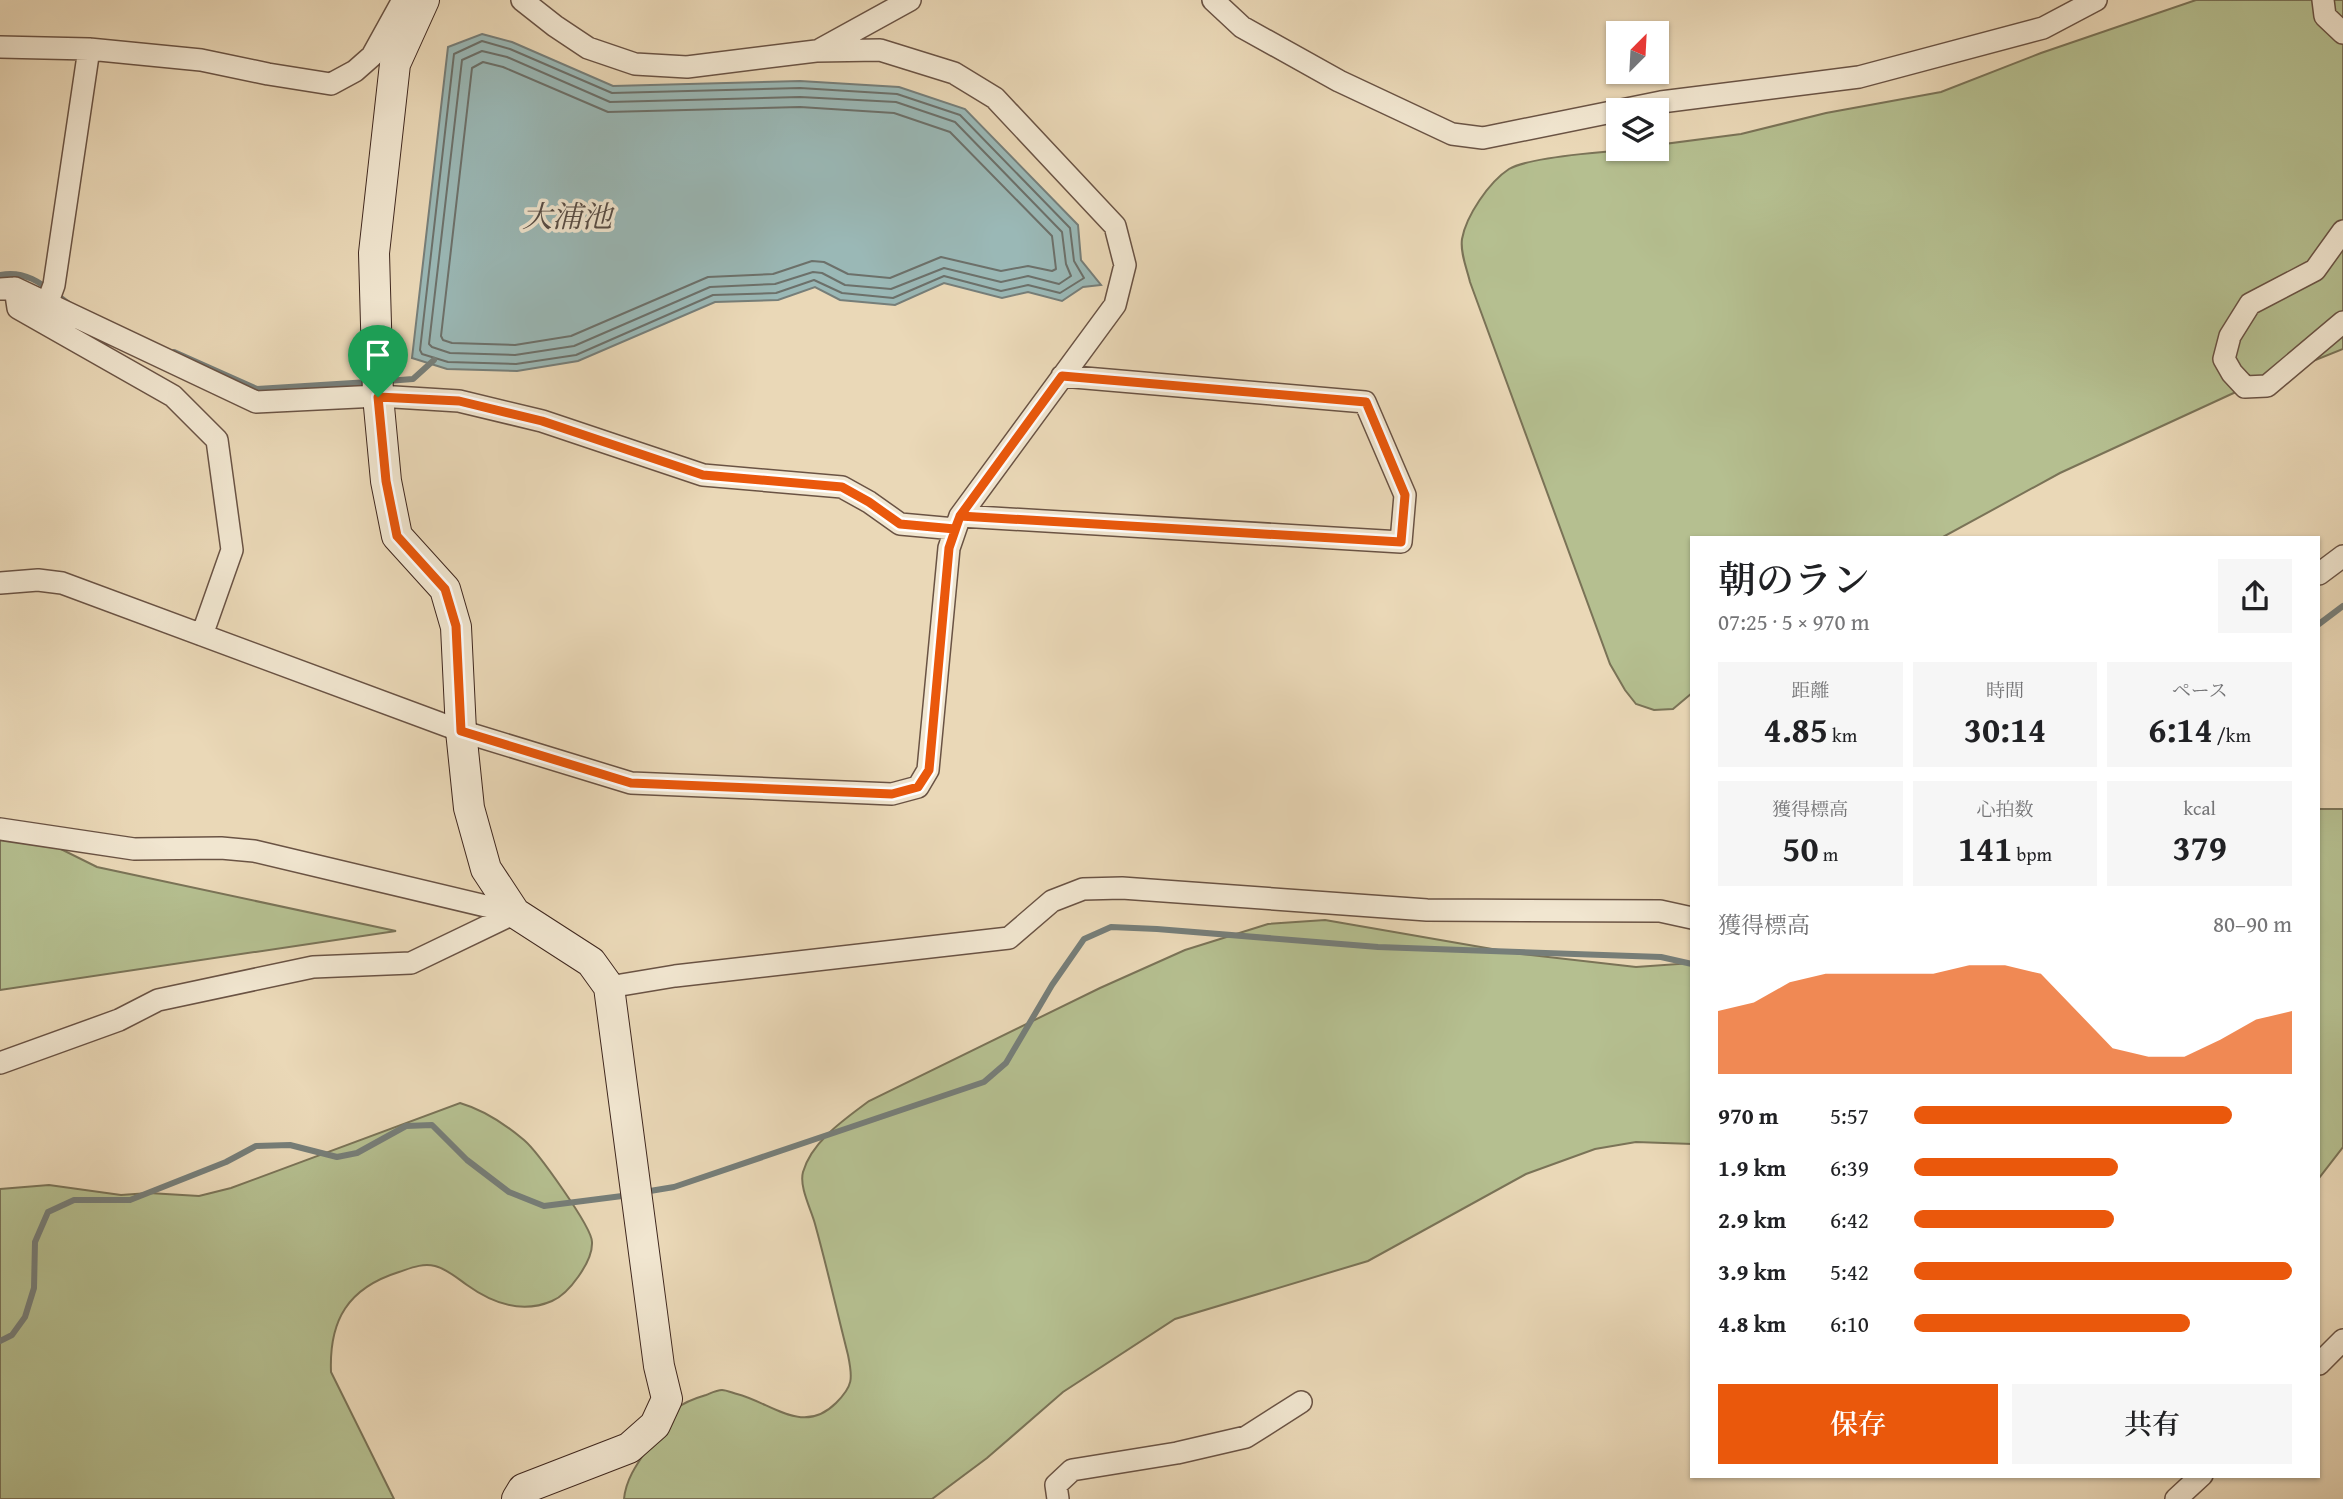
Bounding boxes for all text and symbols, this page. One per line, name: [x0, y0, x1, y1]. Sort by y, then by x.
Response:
north arrow: [1606, 21, 1670, 84]
map controls: [1606, 21, 1669, 161]
button: layers: [1606, 98, 1669, 161]
water label: 大浦池: [522, 194, 615, 238]
pin: [348, 325, 408, 397]
icon: arrive: [359, 336, 397, 374]
text: 朝のラン: [1718, 551, 1870, 607]
button: share: [2218, 559, 2292, 633]
text: 07:25 · 5 × 970 m: [1718, 605, 1870, 638]
text: 距離: [1791, 676, 1829, 704]
text: 時間: [1986, 676, 2024, 704]
text: ペース: [2172, 676, 2228, 704]
text: 4.85: [1764, 704, 1828, 755]
text: 30:14: [1964, 704, 2046, 755]
text: 6:14: [2148, 704, 2213, 755]
text: km: [1828, 721, 1857, 749]
text: /km: [2213, 721, 2251, 749]
text: kcal: [2183, 794, 2216, 822]
text: 獲得標高: [1772, 795, 1848, 823]
text: 心拍数: [1976, 795, 2034, 823]
text: 379: [2172, 822, 2227, 873]
text: 50: [1782, 823, 1819, 874]
text: 141: [1958, 823, 2012, 874]
text: m: [1819, 840, 1838, 868]
text: bpm: [2012, 840, 2052, 868]
text: 80–90 m: [2213, 907, 2292, 940]
text: 獲得標高: [1718, 908, 1810, 941]
text: 970 m: [1718, 1099, 1779, 1132]
text: 5:57: [1830, 1099, 1869, 1132]
text: 1.9 km: [1718, 1151, 1786, 1184]
text: 6:39: [1830, 1151, 1869, 1184]
text: 2.9 km: [1718, 1203, 1786, 1236]
text: 6:42: [1830, 1203, 1869, 1236]
text: 3.9 km: [1718, 1255, 1786, 1288]
text: 5:42: [1830, 1255, 1869, 1288]
text: 4.8 km: [1718, 1307, 1786, 1340]
text: 6:10: [1830, 1307, 1869, 1340]
button: 保存: [1718, 1384, 1998, 1464]
button: 共有: [2012, 1384, 2292, 1464]

